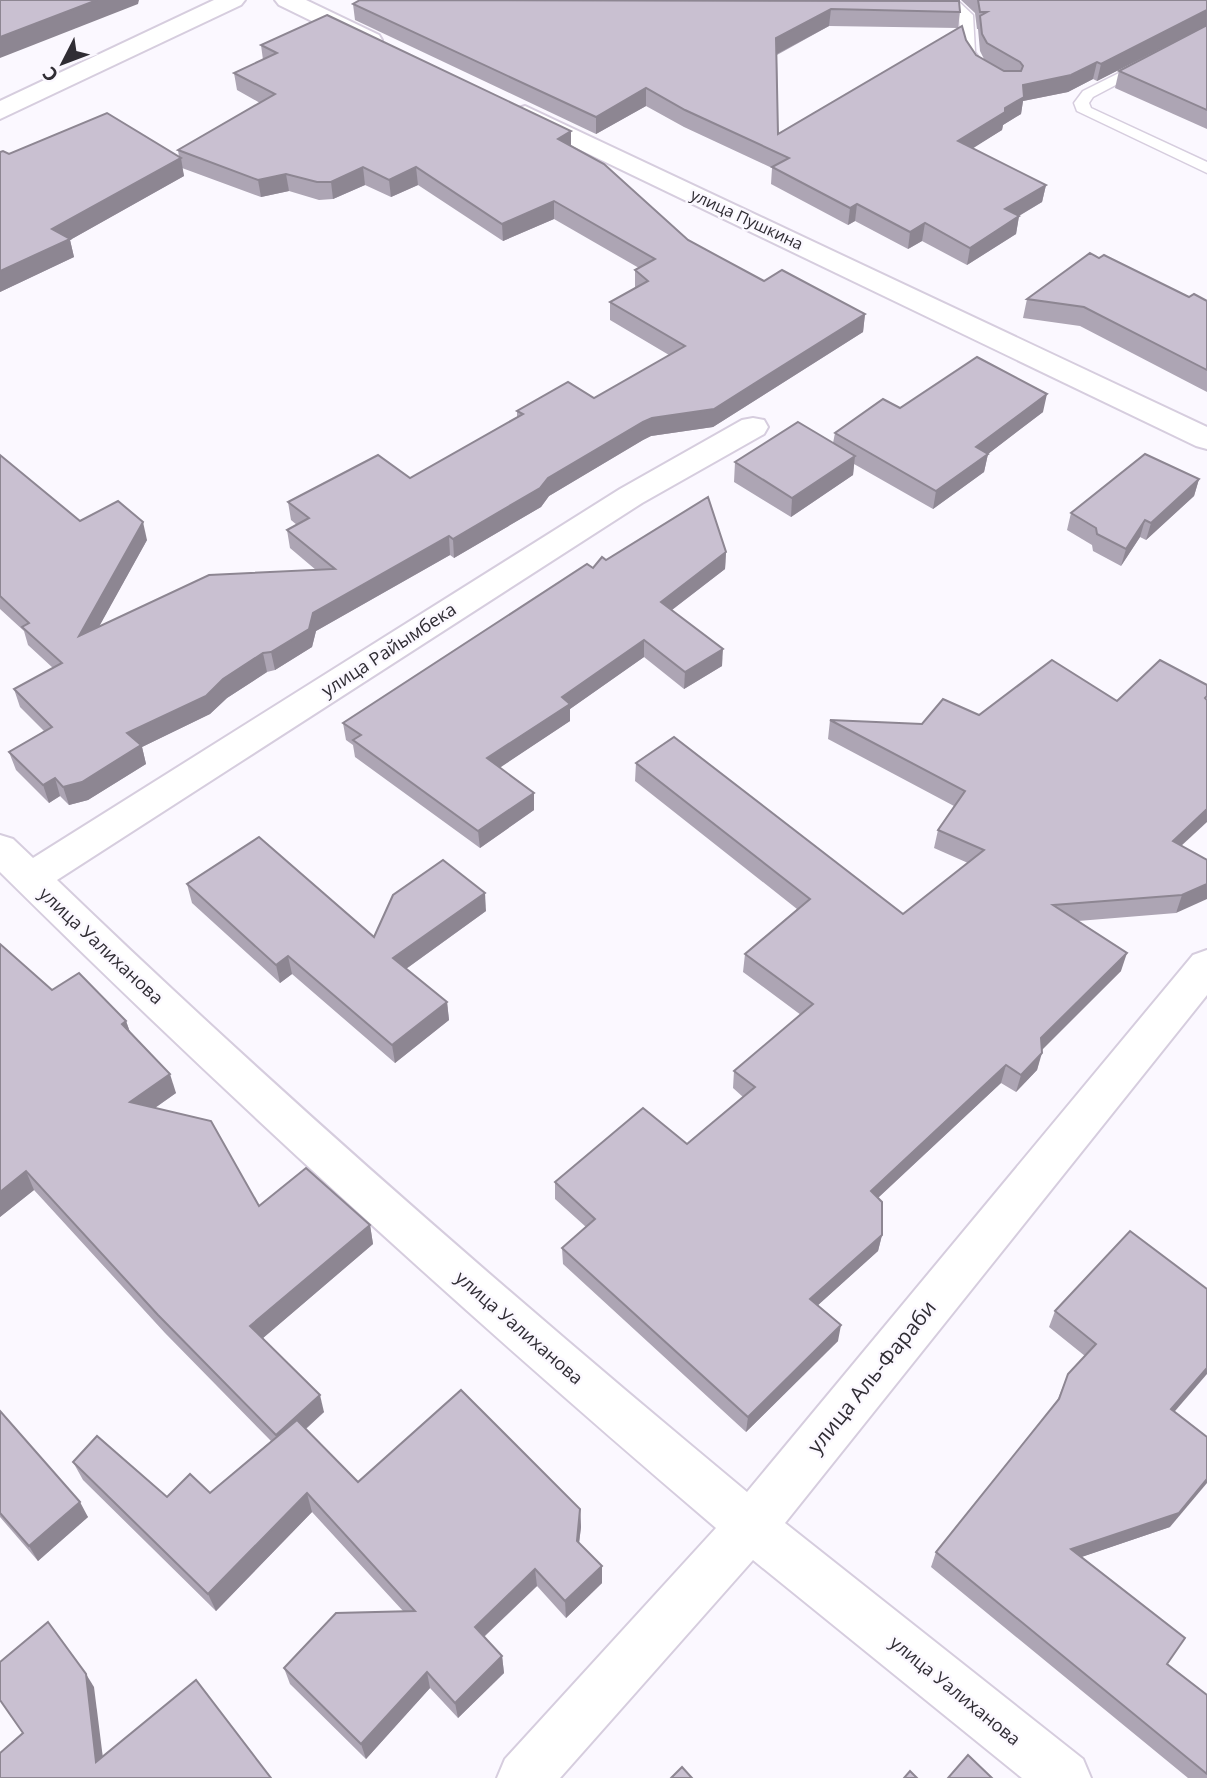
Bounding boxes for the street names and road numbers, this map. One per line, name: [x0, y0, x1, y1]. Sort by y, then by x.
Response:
street label: улица Пушкина: [687, 183, 807, 255]
street label: улица Райымбека: [316, 597, 460, 702]
street label: улица Уалиханова: [34, 881, 169, 1009]
street label: улица Уалиханова: [451, 1265, 588, 1389]
street label: улица Аль-Фараби: [801, 1294, 942, 1459]
street label: улица Уалиханова: [885, 1630, 1026, 1750]

